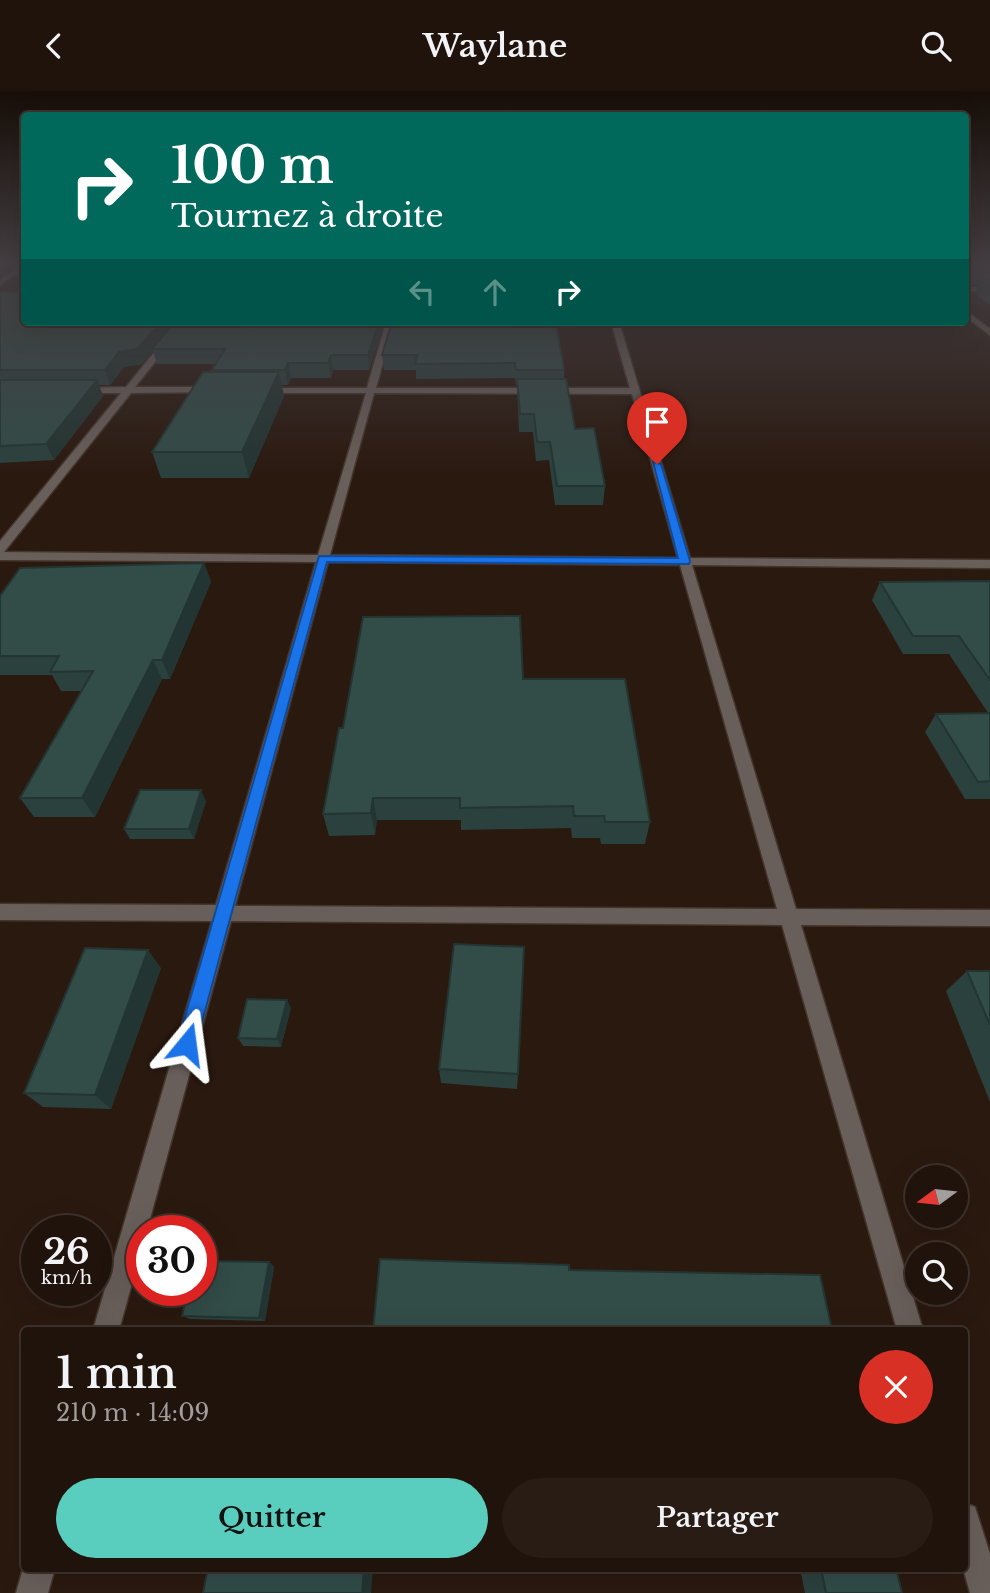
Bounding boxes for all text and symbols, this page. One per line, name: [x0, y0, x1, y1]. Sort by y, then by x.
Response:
text: Waylane: [423, 26, 567, 66]
icon: back: [35, 27, 73, 65]
icon: search: [917, 27, 955, 65]
text: 100 m: [171, 135, 334, 196]
icon: right: [56, 140, 147, 231]
text: Tournez à droite: [171, 196, 444, 236]
icon: left: [403, 273, 441, 311]
icon: ahead: [476, 273, 514, 311]
icon: right: [549, 273, 587, 311]
pin: [627, 392, 687, 464]
icon: arrive: [638, 403, 676, 441]
position arrow: [150, 1007, 224, 1081]
north arrow: [905, 1165, 968, 1229]
map controls: [905, 1165, 968, 1305]
speed limit sign: 30: [126, 1215, 217, 1306]
text: 26: [43, 1230, 90, 1273]
button: search: [905, 1242, 968, 1305]
text: km/h: [41, 1267, 92, 1289]
text: 1 min: [56, 1347, 177, 1399]
button: close: [859, 1350, 933, 1424]
text: 210 m · 14:09: [56, 1399, 209, 1427]
button: Quitter: [56, 1478, 488, 1558]
button: Partager: [502, 1478, 933, 1558]

